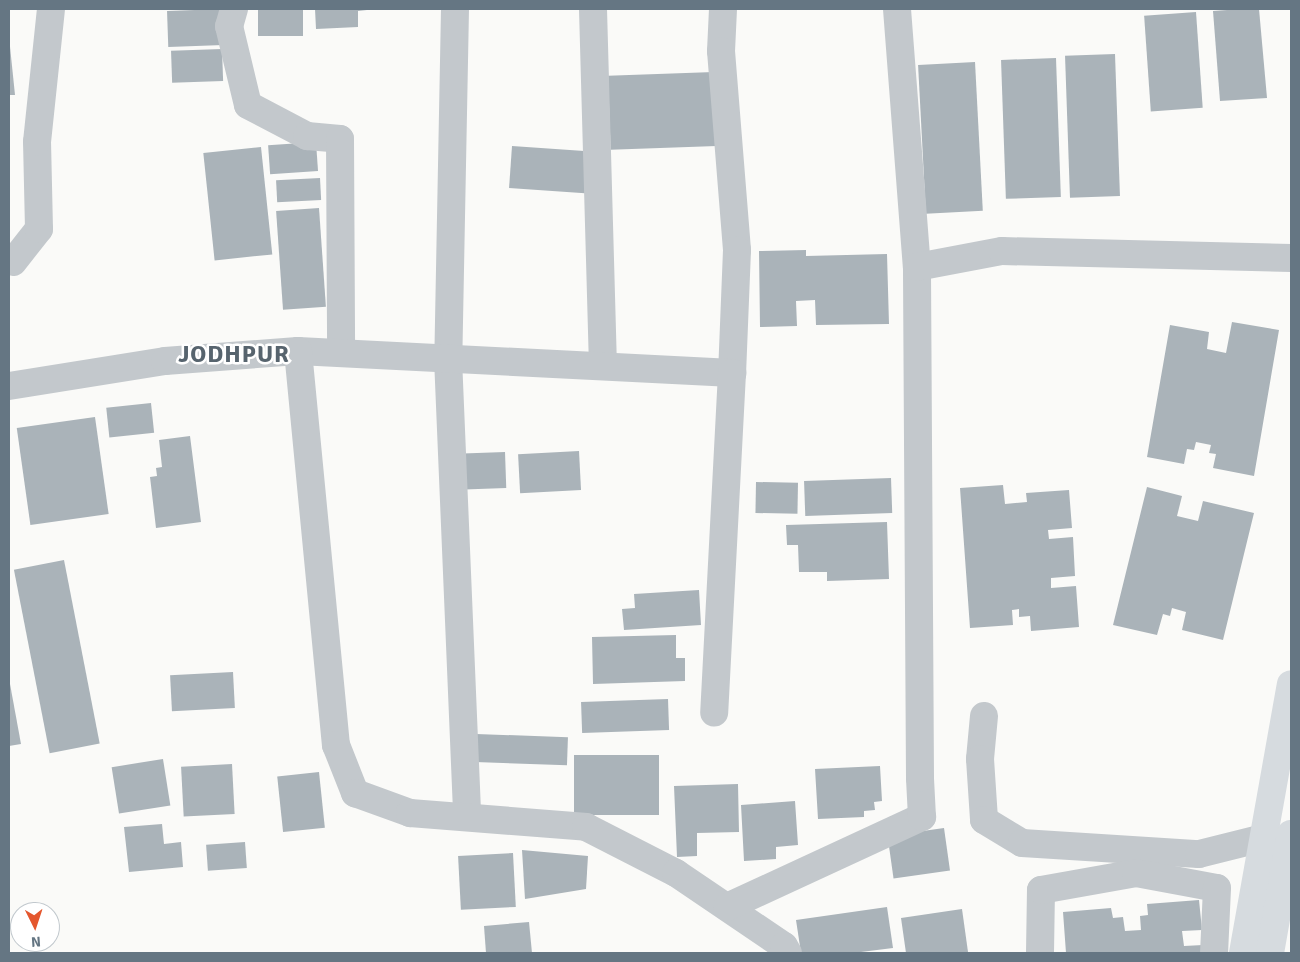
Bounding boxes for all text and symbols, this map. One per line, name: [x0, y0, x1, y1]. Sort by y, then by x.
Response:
district label: JODHPUR: [177, 341, 291, 369]
north arrow: [10, 902, 60, 952]
text: N: [31, 933, 41, 950]

